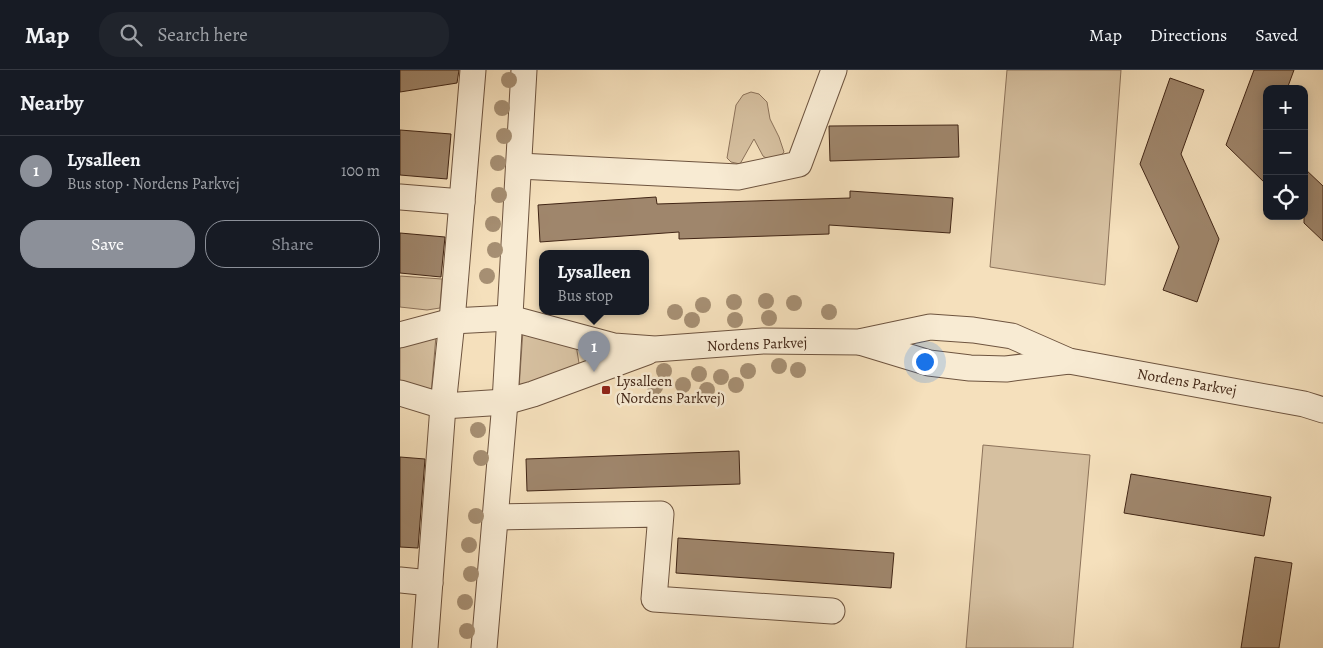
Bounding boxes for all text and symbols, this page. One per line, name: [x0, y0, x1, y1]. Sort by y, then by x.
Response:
search box: [99, 12, 449, 57]
text: Map: [25, 19, 69, 51]
icon: search: [117, 21, 145, 49]
text: Search here: [157, 22, 248, 48]
text: Map: [1089, 23, 1122, 47]
text: Directions: [1150, 23, 1227, 47]
text: Saved: [1255, 23, 1298, 47]
map controls: [1263, 85, 1308, 220]
button: +: [1263, 85, 1308, 130]
text: Nearby: [20, 89, 83, 117]
button: −: [1263, 130, 1308, 175]
text: Lysalleen: [67, 147, 141, 173]
text: 1: [33, 160, 39, 182]
text: 100 m: [341, 160, 380, 182]
text: Bus stop · Nordens Parkvej: [67, 173, 240, 195]
button: locate: [1263, 175, 1308, 220]
button: Save: [20, 220, 195, 268]
button: Share: [205, 220, 380, 268]
popup: [539, 250, 649, 315]
text: Lysalleen: [557, 259, 631, 285]
text: Bus stop: [557, 285, 613, 307]
pin: 1: [578, 331, 610, 372]
street label: Nordens Parkvej: [706, 332, 808, 356]
your location: [912, 349, 938, 375]
street label: Nordens Parkvej: [1136, 363, 1238, 401]
place label: Lysalleen (Nordens Parkvej): [616, 371, 725, 408]
marker: Lysalleen (Nordens Parkvej): [600, 384, 612, 396]

